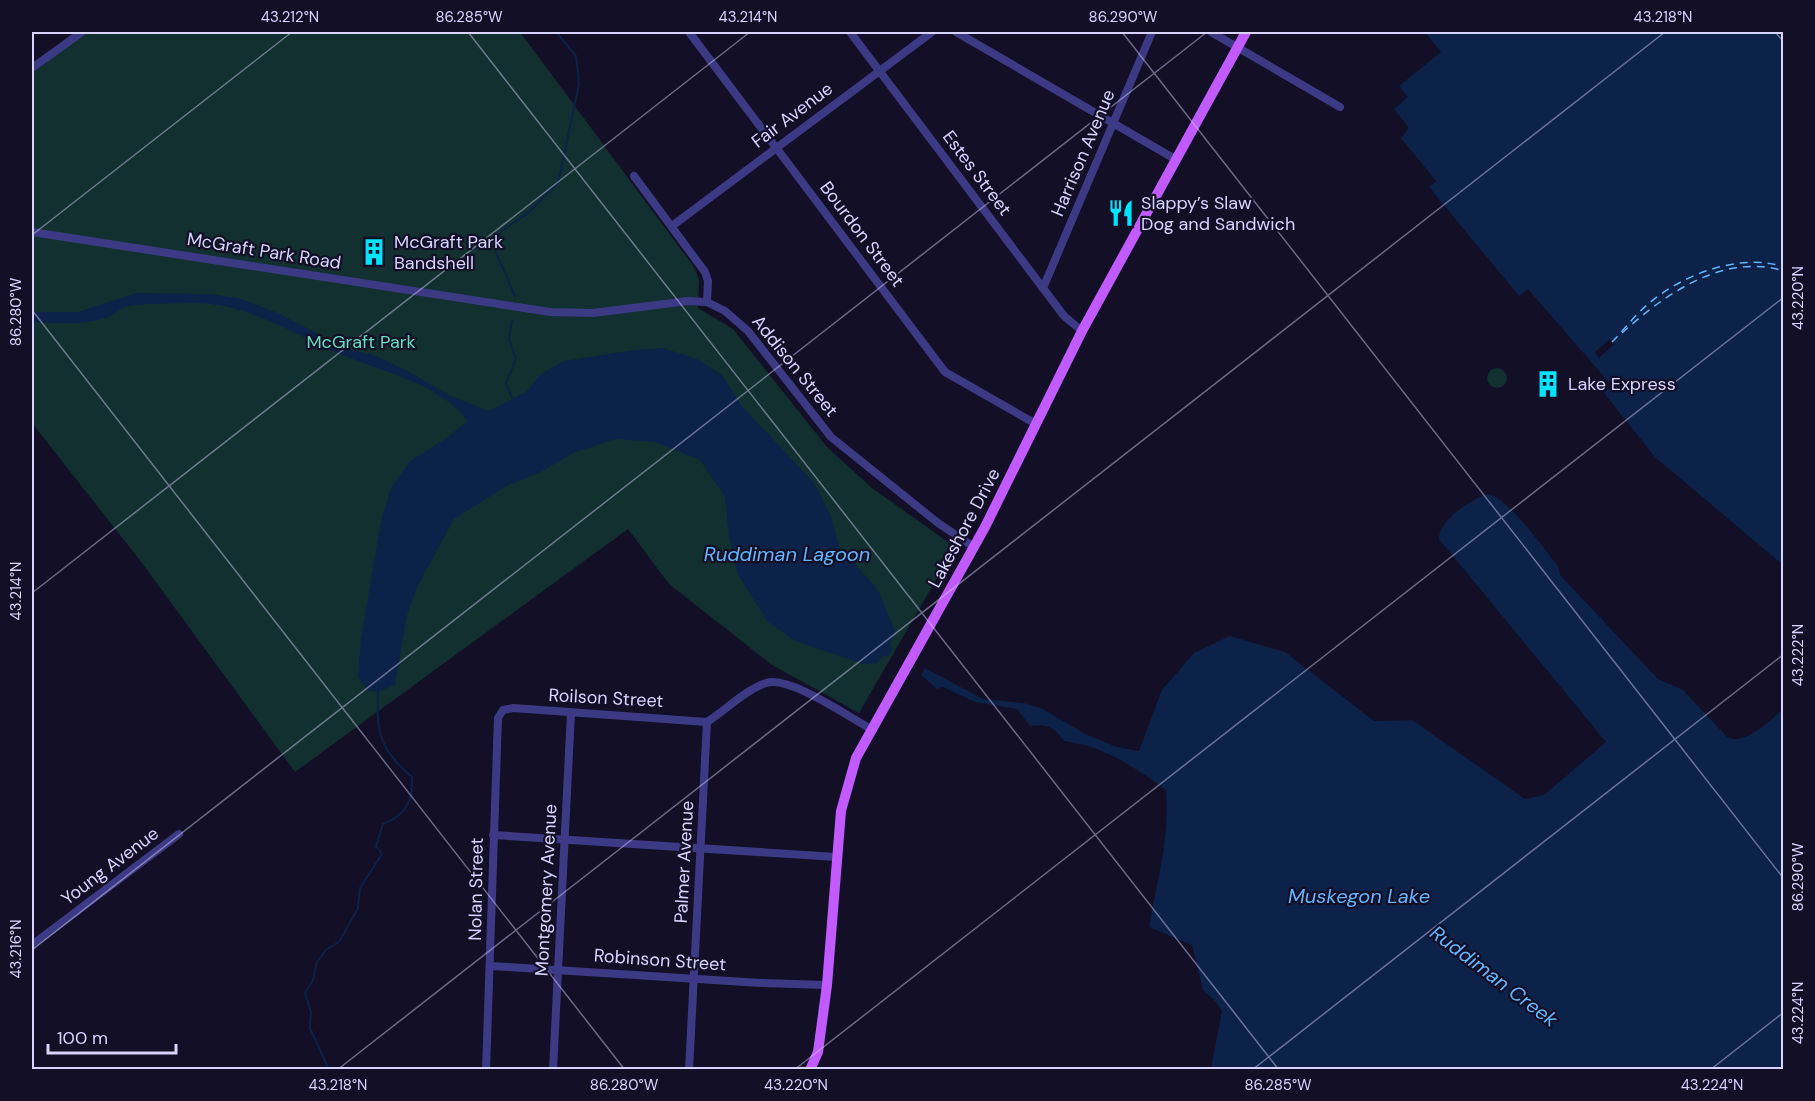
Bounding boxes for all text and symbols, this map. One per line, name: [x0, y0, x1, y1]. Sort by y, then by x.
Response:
text: 43.212°N: [261, 7, 319, 27]
text: 86.285°W: [435, 7, 503, 27]
text: 43.214°N: [719, 7, 777, 27]
text: 86.290°W: [1089, 7, 1158, 27]
text: 43.218°N: [1634, 7, 1692, 27]
street label: Fair Avenue: [747, 77, 837, 153]
street label: Harrison Avenue: [1045, 86, 1121, 220]
street label: Estes Street: [937, 126, 1017, 220]
street label: Bourdon Street: [814, 176, 910, 292]
place label: Slappy’s Slaw Dog and Sandwich: [1141, 191, 1295, 236]
restaurant icon: Slappy’s Slaw Dog and Sandwich: [1106, 198, 1136, 228]
street label: McGraft Park Road: [185, 227, 343, 275]
place label: McGraft Park Bandshell: [394, 230, 503, 275]
building icon: McGraft Park Bandshell: [359, 237, 389, 267]
text: 43.220°N: [1788, 266, 1808, 330]
text: 86.280°W: [6, 277, 26, 346]
street label: Addison Street: [747, 310, 843, 422]
park label: McGraft Park: [306, 330, 416, 354]
building icon: Lake Express: [1533, 369, 1563, 399]
place label: Lake Express: [1568, 372, 1676, 396]
street label: Lakeshore Drive: [922, 464, 1006, 592]
water label: Ruddiman Lagoon: [704, 541, 870, 567]
text: 43.214°N: [6, 562, 26, 620]
text: 43.222°N: [1788, 624, 1808, 686]
street label: Roilson Street: [548, 683, 664, 713]
street label: Palmer Avenue: [669, 800, 699, 924]
street label: Montgomery Avenue: [530, 803, 562, 977]
street label: Young Avenue: [56, 821, 164, 911]
street label: Nolan Street: [463, 837, 489, 941]
text: 86.290°W: [1788, 842, 1808, 911]
water label: Muskegon Lake: [1288, 883, 1430, 909]
text: 43.216°N: [6, 919, 26, 979]
water label: Ruddiman Creek: [1425, 919, 1564, 1033]
street label: Robinson Street: [593, 943, 727, 977]
text: 43.224°N: [1788, 982, 1808, 1044]
scale bar: [48, 1017, 176, 1055]
text: 100 m: [57, 1026, 108, 1050]
text: 43.218°N: [309, 1075, 367, 1095]
text: 86.280°W: [590, 1075, 659, 1095]
text: 43.220°N: [764, 1075, 828, 1095]
text: 86.285°W: [1244, 1075, 1312, 1095]
text: 43.224°N: [1681, 1075, 1743, 1095]

